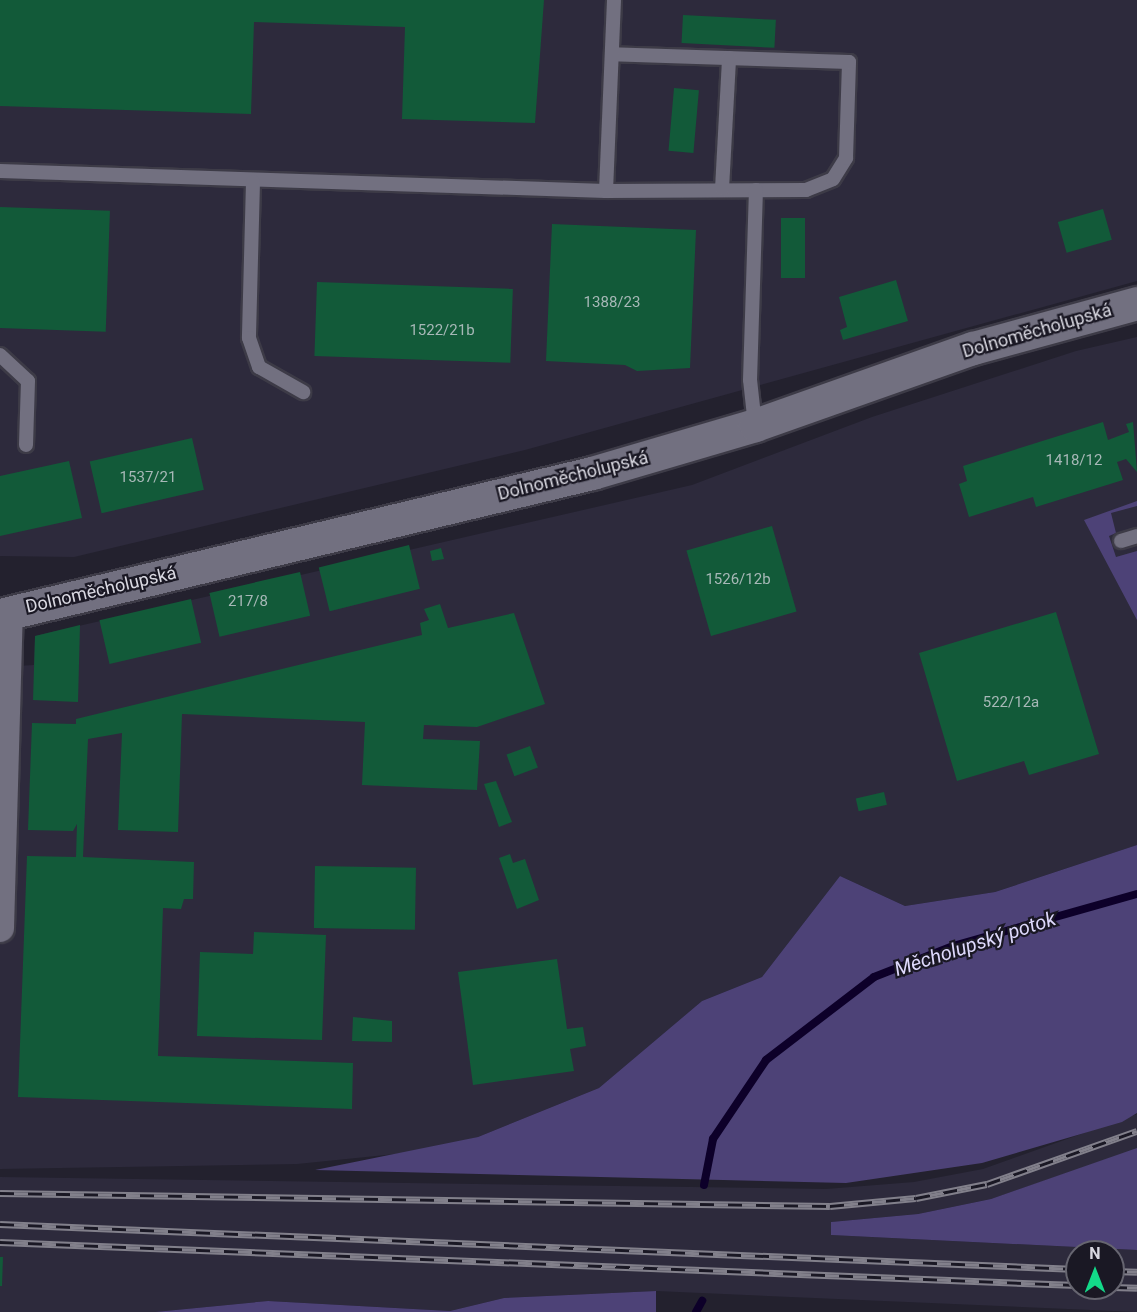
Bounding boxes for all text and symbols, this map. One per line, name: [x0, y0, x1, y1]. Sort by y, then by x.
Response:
house number: 1388/23: [584, 294, 640, 312]
street label: Dolnoměcholupská: [960, 299, 1114, 363]
house number: 1522/21b: [409, 322, 475, 340]
street label: Dolnoměcholupská: [496, 447, 650, 505]
house number: 1418/12: [1046, 452, 1102, 470]
house number: 1537/21: [120, 469, 176, 487]
street label: Dolnoměcholupská: [23, 562, 179, 618]
house number: 1526/12b: [705, 571, 771, 589]
house number: 217/8: [228, 593, 268, 611]
house number: 522/12a: [983, 694, 1039, 712]
water label: Měcholupský potok: [891, 907, 1059, 981]
north arrow: [1065, 1240, 1125, 1300]
text: N: [1089, 1244, 1101, 1263]

